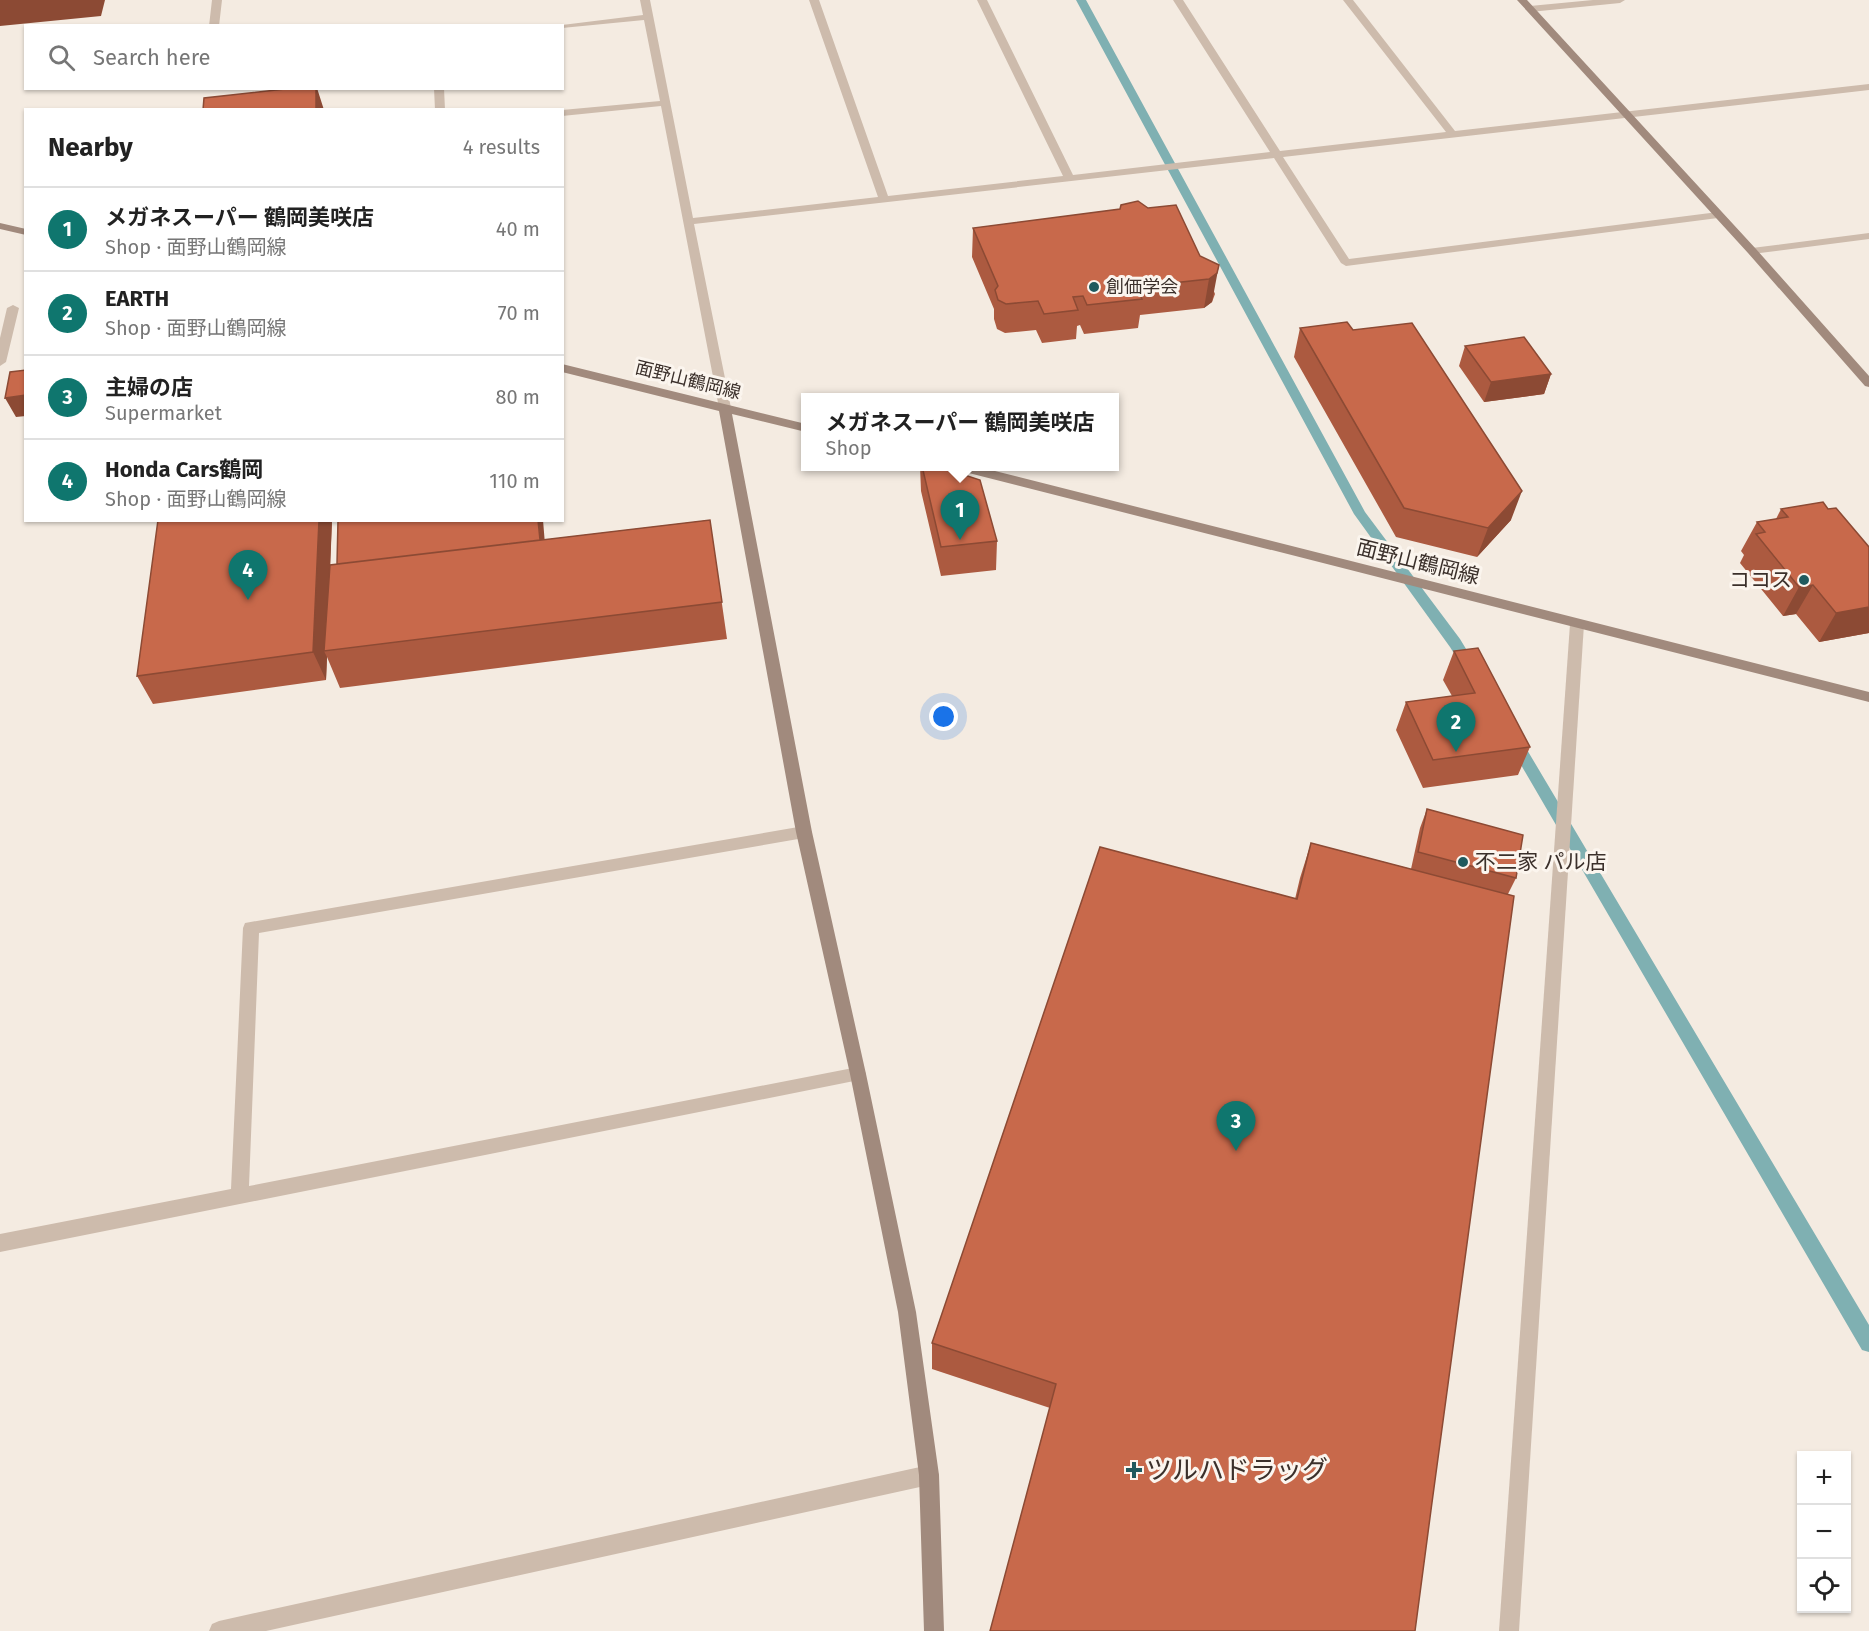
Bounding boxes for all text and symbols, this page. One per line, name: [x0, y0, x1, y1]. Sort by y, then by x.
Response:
search box: [24, 24, 564, 90]
icon: search: [45, 41, 78, 74]
text: Search here: [93, 44, 211, 71]
text: Nearby: [48, 132, 133, 163]
text: 4 results: [463, 135, 540, 159]
text: メガネスーパー 鶴岡美咲店: [105, 204, 374, 231]
text: 1: [63, 217, 72, 241]
text: 40 m: [496, 217, 540, 241]
text: Shop · 面野山鶴岡線: [105, 235, 287, 259]
place label: 創価学会: [1106, 276, 1178, 298]
marker: 創価学会: [1087, 280, 1101, 294]
text: EARTH: [105, 285, 169, 312]
text: 2: [62, 301, 73, 325]
text: 70 m: [498, 301, 540, 325]
text: Shop · 面野山鶴岡線: [105, 316, 287, 340]
street label: 面野山鶴岡線: [633, 356, 743, 404]
text: 主婦の店: [105, 374, 193, 401]
text: 3: [62, 385, 73, 409]
text: 80 m: [495, 385, 540, 409]
popup: [801, 393, 1119, 471]
text: Supermarket: [105, 401, 222, 425]
text: メガネスーパー 鶴岡美咲店: [826, 409, 1095, 436]
text: Shop: [826, 436, 872, 460]
text: Honda Cars鶴岡: [105, 456, 263, 483]
text: 4: [62, 469, 73, 493]
text: 110 m: [489, 469, 540, 493]
text: Shop · 面野山鶴岡線: [105, 487, 287, 511]
pin: 1: [940, 490, 980, 540]
street label: 面野山鶴岡線: [1354, 534, 1482, 590]
pin: 4: [228, 550, 268, 600]
place label: ココス: [1729, 567, 1792, 593]
marker: ココス: [1797, 573, 1811, 587]
your location: [929, 702, 958, 731]
pin: 2: [1436, 702, 1476, 752]
place label: 不二家 パル店: [1475, 849, 1607, 875]
marker: 不二家 パル店: [1456, 855, 1470, 869]
pin: 3: [1216, 1102, 1256, 1151]
map controls: [1797, 1451, 1851, 1613]
button: +: [1797, 1451, 1851, 1505]
place label: ツルハドラッグ: [1146, 1455, 1328, 1486]
marker: ツルハドラッグ: [1127, 1463, 1141, 1477]
button: −: [1797, 1505, 1851, 1559]
button: locate: [1797, 1559, 1851, 1613]

